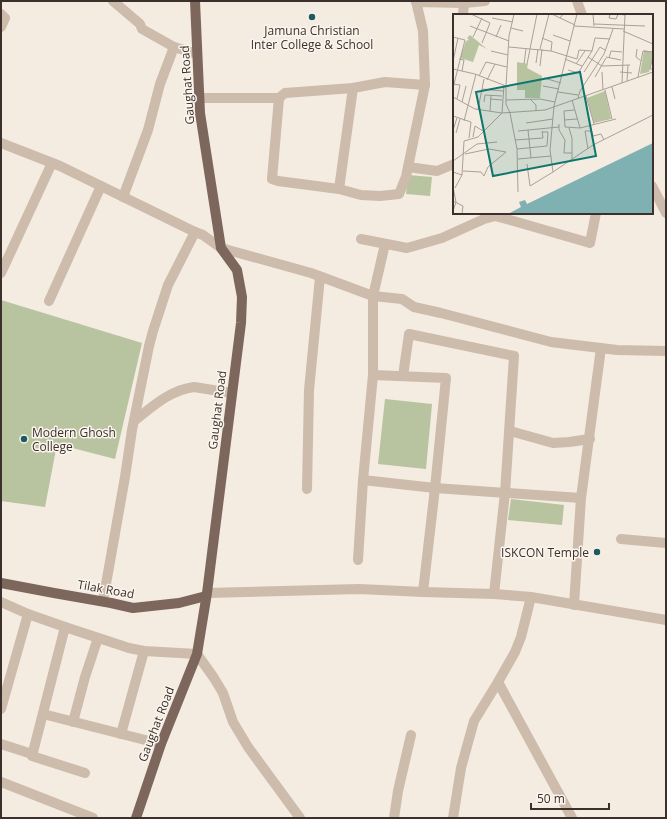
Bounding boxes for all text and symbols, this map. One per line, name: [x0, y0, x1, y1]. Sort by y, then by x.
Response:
marker: Jamuna Christian Inter College & School: [307, 12, 317, 22]
inset map: [453, 14, 653, 214]
place label: Jamuna Christian Inter College & School: [251, 22, 373, 53]
street label: Gaughat Road: [176, 45, 198, 125]
street label: Gaughat Road: [204, 370, 230, 450]
place label: Modern Ghosh College: [32, 424, 116, 455]
marker: Modern Ghosh College: [19, 434, 29, 444]
place label: ISKCON Temple: [501, 544, 589, 561]
marker: ISKCON Temple: [592, 547, 602, 557]
street label: Tilak Road: [76, 576, 136, 602]
street label: Gaughat Road: [134, 684, 178, 764]
scale bar: [531, 785, 609, 811]
text: 50 m: [537, 790, 565, 807]

